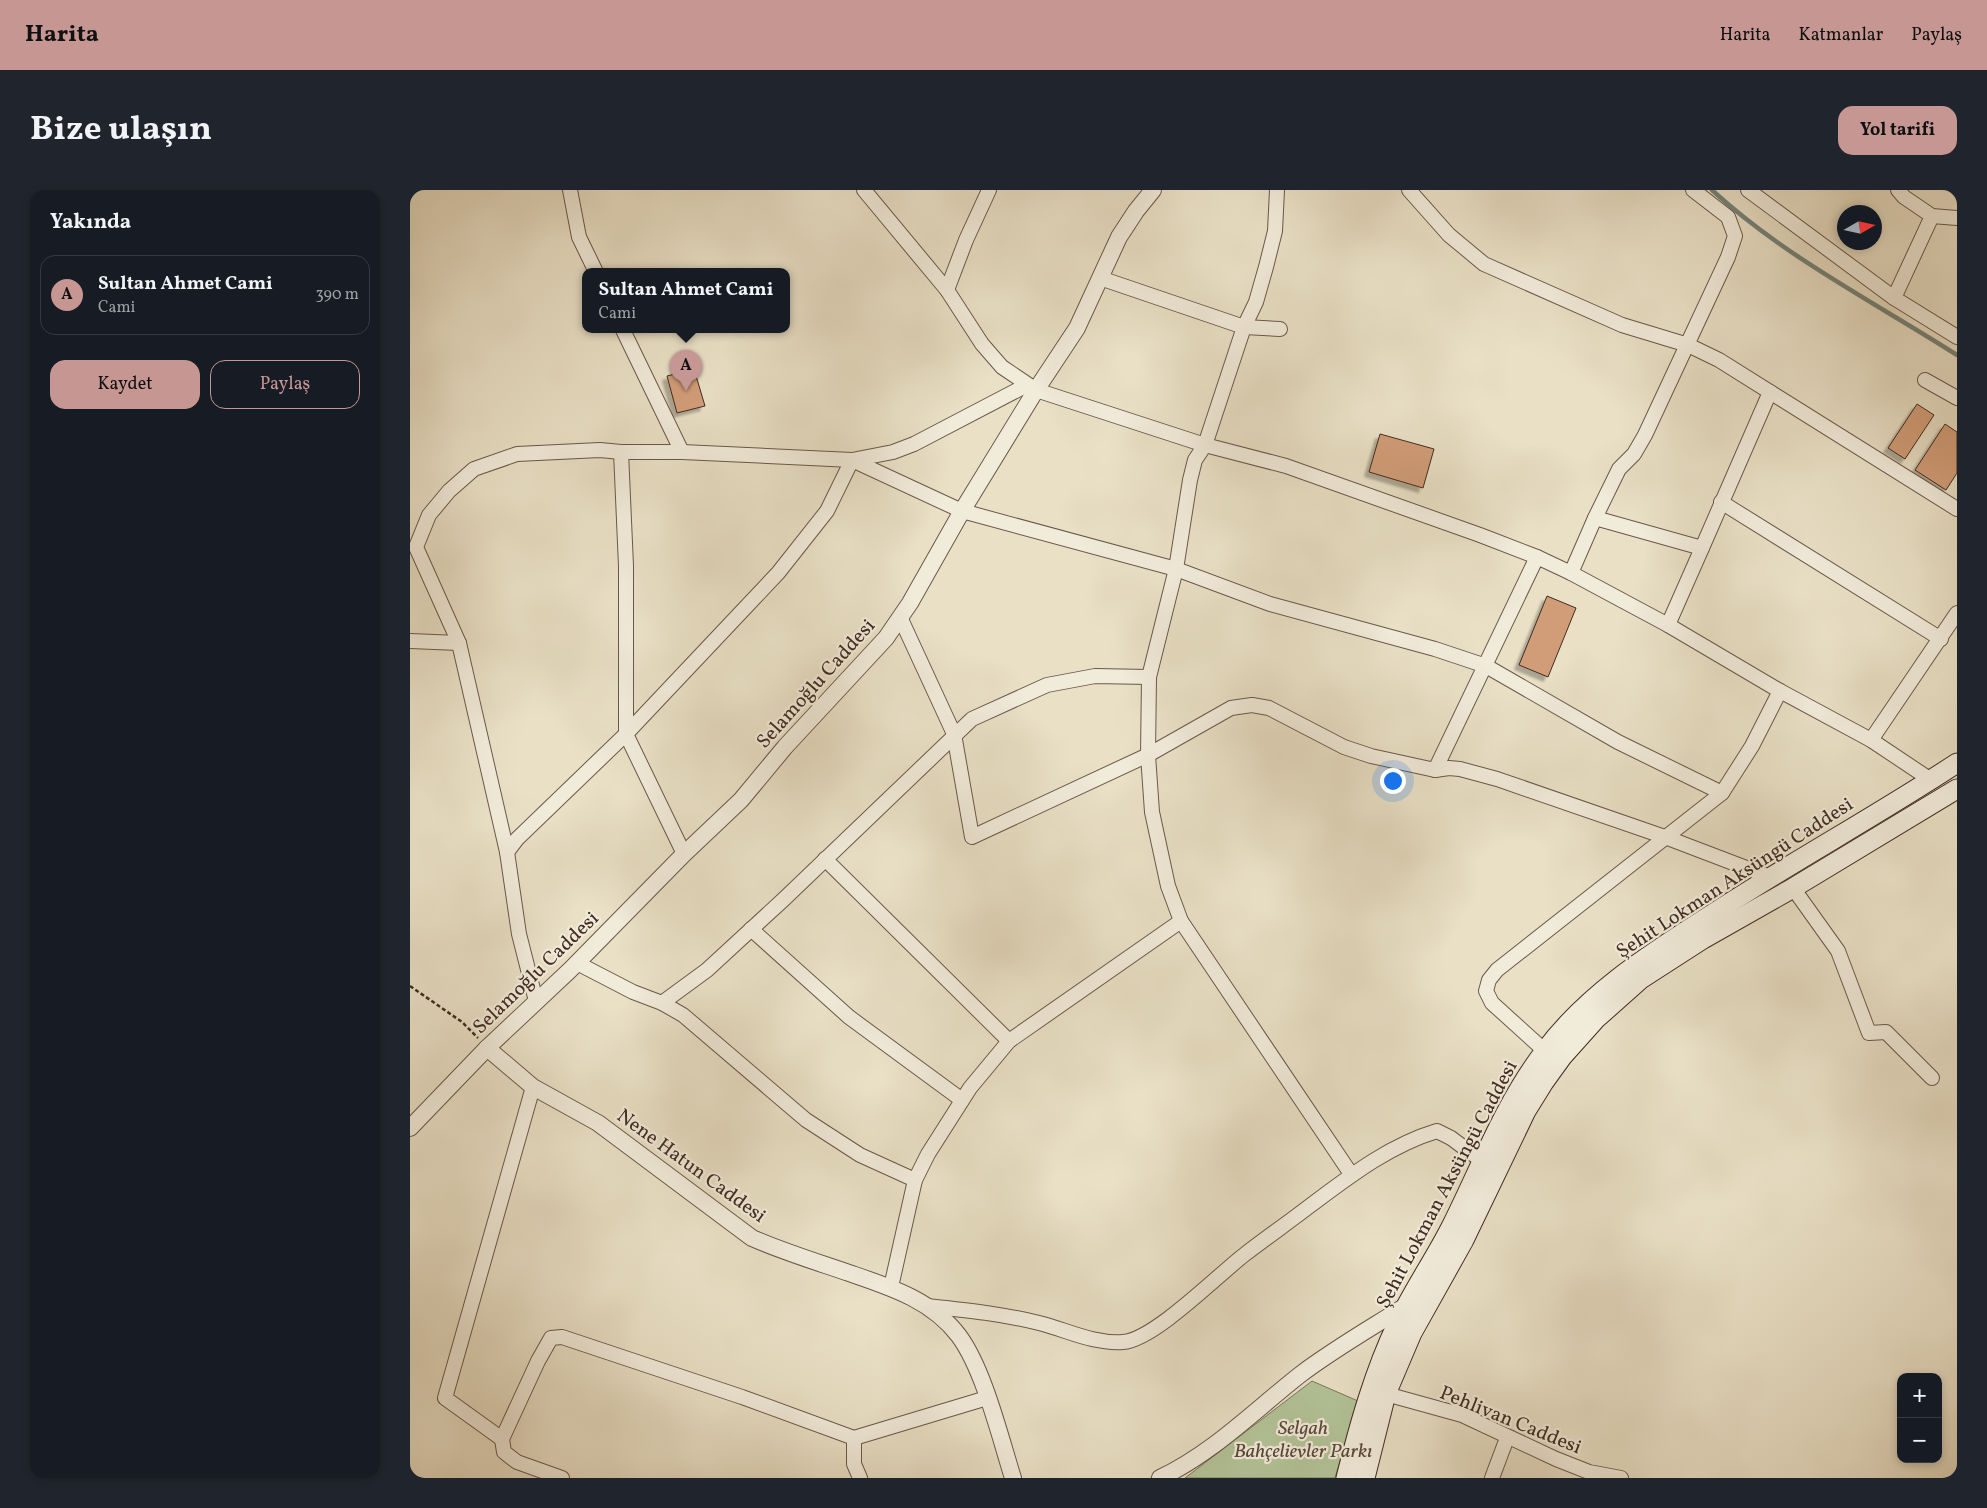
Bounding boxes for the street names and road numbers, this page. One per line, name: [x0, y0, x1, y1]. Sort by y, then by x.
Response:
street label: Selamoğlu Caddesi: [751, 613, 882, 755]
street label: Şehit Lokman Aksüngü Caddesi: [1611, 791, 1859, 966]
street label: Selamoğlu Caddesi: [467, 906, 606, 1041]
street label: Şehit Lokman Aksüngü Caddesi: [1370, 1056, 1525, 1314]
street label: Nene Hatun Caddesi: [610, 1103, 771, 1230]
street label: Pehlivan Caddesi: [1435, 1380, 1585, 1462]

